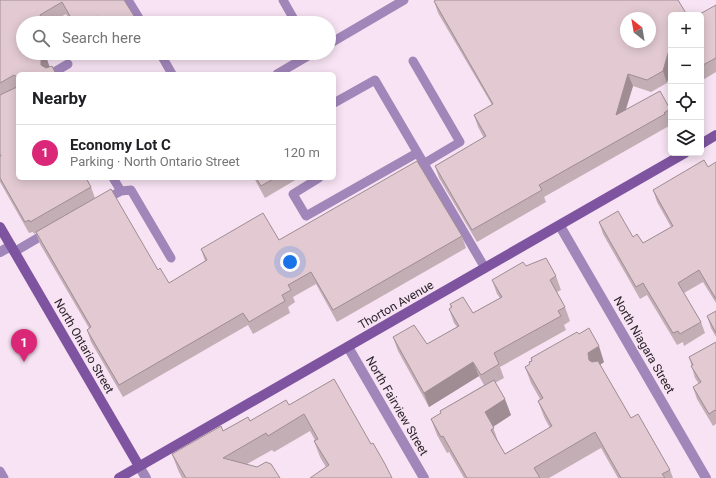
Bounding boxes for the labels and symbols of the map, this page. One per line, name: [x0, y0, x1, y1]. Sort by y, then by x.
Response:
north arrow: [620, 12, 656, 48]
your location: [280, 252, 300, 272]
street label: Thorton Avenue: [356, 278, 436, 332]
street label: North Niagara Street: [611, 294, 677, 396]
street label: North Ontario Street: [51, 296, 117, 396]
pin: 1: [11, 329, 37, 362]
street label: North Fairview Street: [363, 354, 431, 458]

